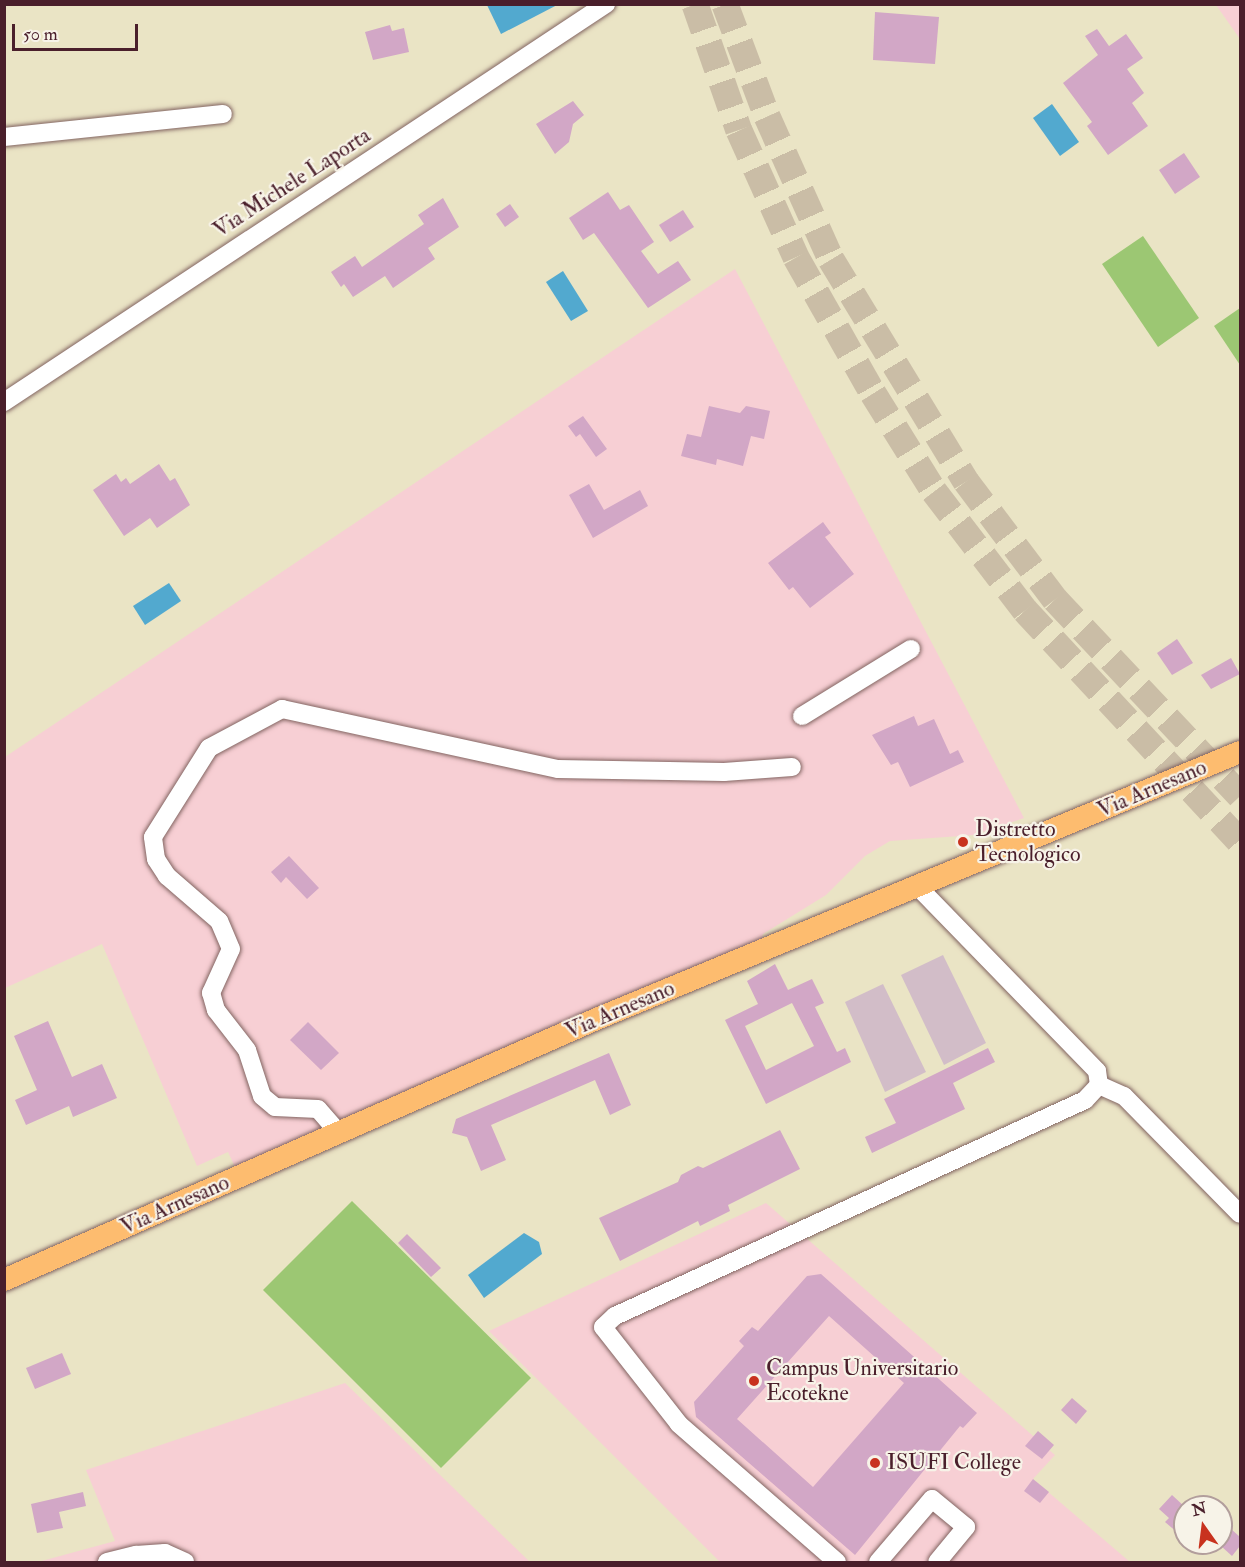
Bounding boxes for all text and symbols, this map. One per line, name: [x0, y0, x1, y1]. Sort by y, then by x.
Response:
scale bar: [15, 12, 141, 50]
text: 50 m: [23, 23, 58, 46]
street label: Via Michele Laporta: [208, 122, 376, 244]
street label: Via Arnesano: [1093, 754, 1211, 824]
place label: Distretto Tecnologico: [975, 816, 1080, 867]
marker: Distretto Tecnologico: [956, 835, 970, 849]
street label: Via Arnesano: [561, 975, 679, 1045]
street label: Via Arnesano: [117, 1169, 233, 1241]
place label: Campus Universitario Ecotekne: [766, 1355, 958, 1406]
marker: Campus Universitario Ecotekne: [747, 1374, 761, 1388]
place label: ISUFI College: [887, 1450, 1021, 1476]
marker: ISUFI College: [868, 1456, 882, 1470]
north arrow: [1173, 1495, 1233, 1555]
text: N: [1190, 1498, 1208, 1521]

